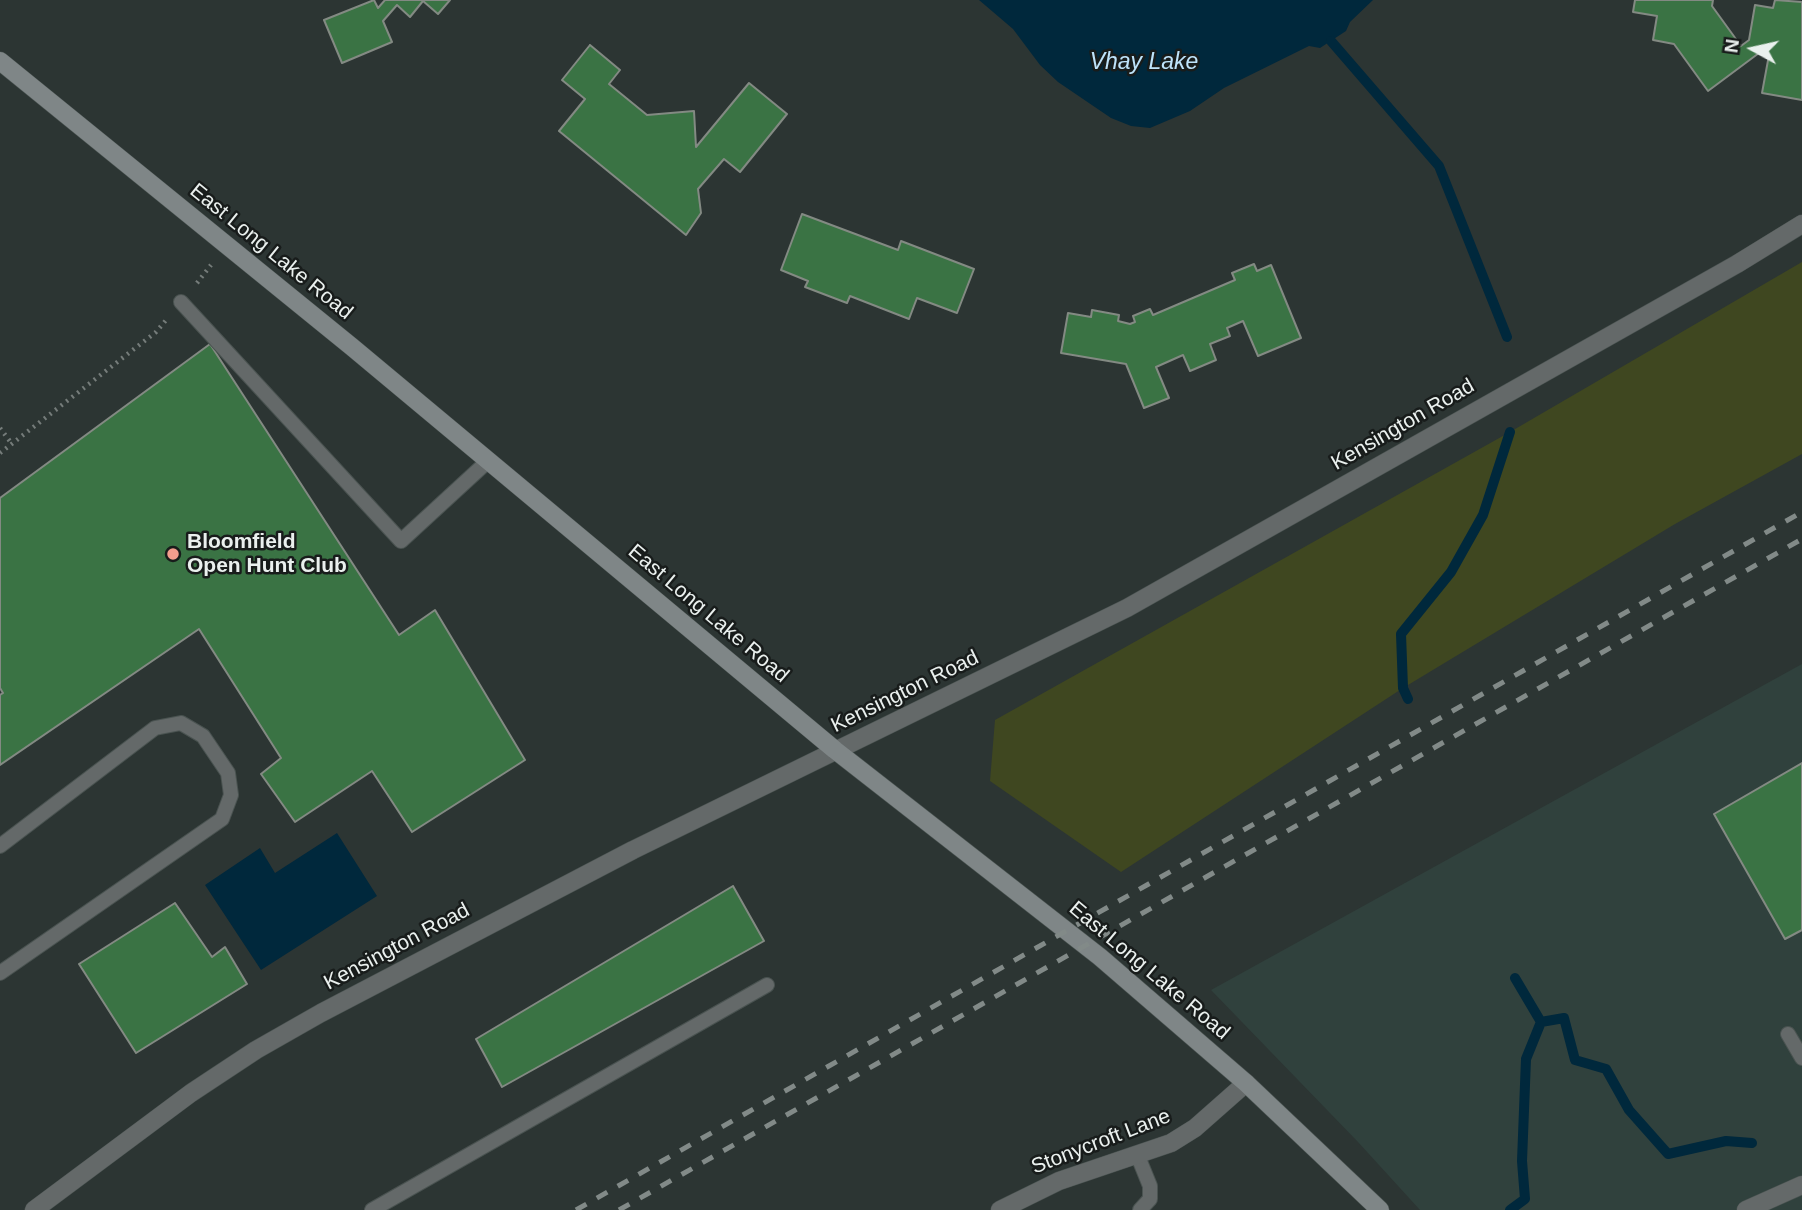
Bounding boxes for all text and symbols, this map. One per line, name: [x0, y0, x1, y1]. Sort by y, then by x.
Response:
north arrow: [1718, 14, 1788, 84]
text: N: [1720, 38, 1743, 54]
water label: Vhay Lake: [1090, 49, 1198, 77]
street label: East Long Lake Road: [185, 179, 357, 325]
street label: Kensington Road: [1327, 374, 1479, 476]
place label: Bloomfield Open Hunt Club: [187, 529, 347, 579]
street label: East Long Lake Road: [623, 539, 793, 689]
marker: Bloomfield Open Hunt Club: [165, 546, 181, 562]
street label: Kensington Road: [827, 645, 983, 739]
street label: East Long Lake Road: [1064, 896, 1234, 1046]
street label: Kensington Road: [320, 898, 474, 996]
street label: Stonycroft Lane: [1028, 1104, 1174, 1180]

